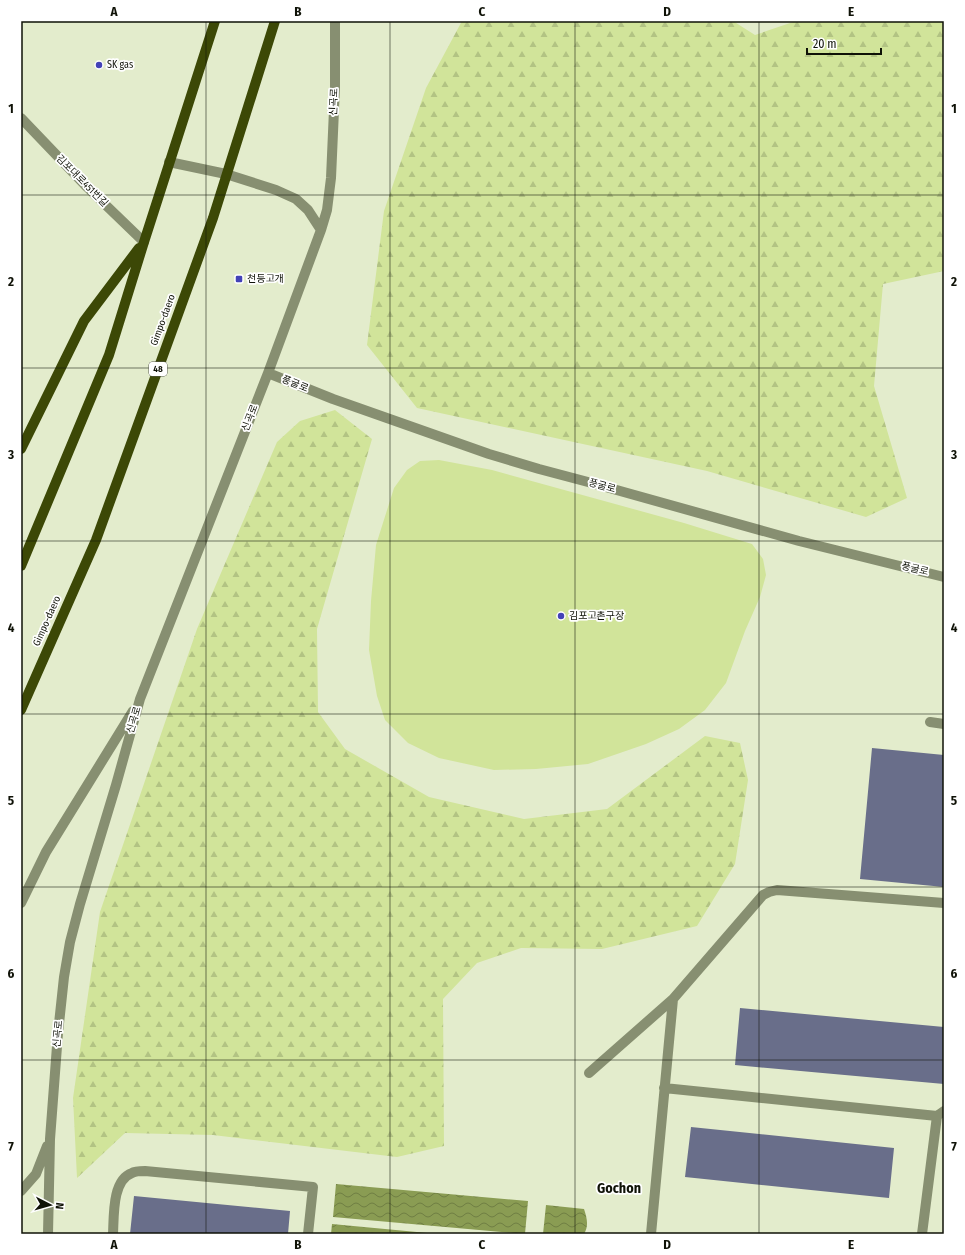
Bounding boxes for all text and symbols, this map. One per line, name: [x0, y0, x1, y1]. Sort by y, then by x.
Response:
text: A: [109, 4, 118, 19]
text: B: [294, 4, 302, 19]
text: C: [479, 4, 486, 19]
text: D: [663, 4, 671, 19]
text: E: [848, 4, 854, 19]
scale bar: [807, 30, 881, 56]
text: 20 m: [813, 37, 837, 51]
place label: SK gas: [107, 59, 133, 71]
marker: SK gas: [94, 60, 104, 70]
street label: 신곡로: [328, 88, 340, 116]
text: 1: [8, 101, 14, 116]
text: 1: [951, 101, 957, 116]
street label: 김포대로451번길: [54, 153, 110, 209]
place label: 천등고개: [247, 273, 284, 285]
text: 2: [7, 274, 14, 289]
marker: 천등고개: [234, 274, 244, 284]
text: 2: [950, 274, 957, 289]
street label: Gimpo-daero: [148, 293, 178, 347]
road number: 48: [149, 362, 167, 376]
street label: 풍굴로: [280, 373, 310, 395]
street label: 신곡로: [239, 403, 261, 433]
text: 3: [7, 447, 14, 462]
text: 3: [950, 447, 957, 462]
street label: 풍굴로: [587, 477, 617, 495]
street label: 풍굴로: [900, 560, 930, 578]
street label: Gimpo-daero: [31, 594, 63, 648]
place label: 김포고촌구장: [569, 610, 624, 622]
marker: 김포고촌구장: [556, 611, 566, 621]
text: 4: [8, 620, 15, 635]
text: 4: [951, 620, 958, 635]
street label: 신곡로: [124, 705, 144, 735]
text: 5: [8, 793, 14, 808]
text: 5: [951, 793, 957, 808]
text: 6: [8, 966, 15, 981]
text: 6: [951, 966, 958, 981]
street label: 신곡로: [51, 1020, 65, 1048]
text: 7: [8, 1139, 14, 1154]
text: 7: [951, 1139, 957, 1154]
district label: Gochon: [597, 1180, 641, 1197]
north arrow: [30, 1185, 70, 1225]
text: N: [53, 1202, 66, 1210]
text: A: [109, 1237, 118, 1252]
text: B: [294, 1237, 302, 1252]
text: C: [479, 1237, 486, 1252]
text: D: [663, 1237, 671, 1252]
text: E: [848, 1237, 854, 1252]

